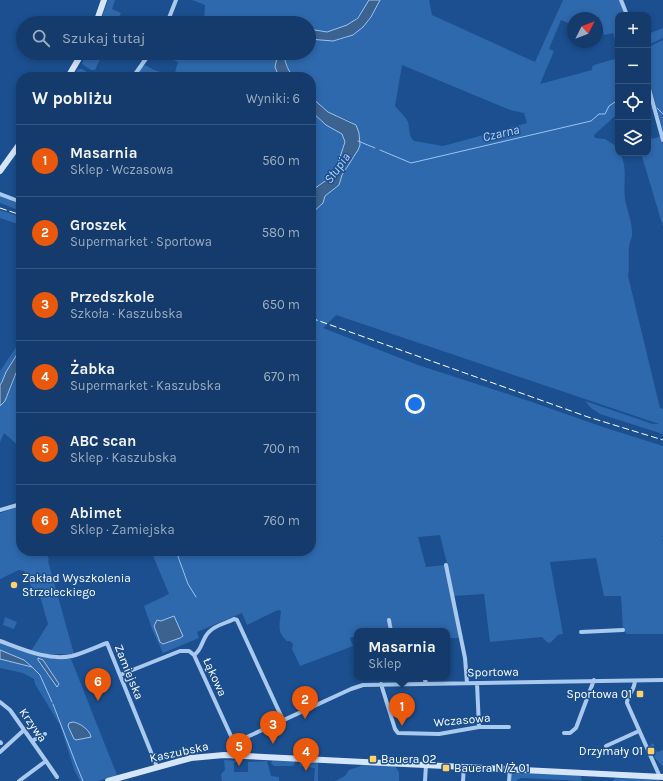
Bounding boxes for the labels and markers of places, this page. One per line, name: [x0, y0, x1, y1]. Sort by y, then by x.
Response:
place label: Zakład Wyszkolenia Strzeleckiego: [22, 571, 131, 599]
marker: Zakład Wyszkolenia Strzeleckiego: [9, 580, 19, 590]
pin: 6: [85, 668, 111, 701]
pin: 2: [292, 686, 318, 719]
place label: Sportowa 01: [567, 687, 632, 701]
marker: Sportowa 01: [635, 689, 645, 699]
pin: 1: [389, 693, 415, 726]
pin: 3: [260, 711, 286, 744]
pin: 5: [226, 733, 252, 766]
pin: 4: [293, 738, 319, 771]
place label: Drzymały 01: [579, 744, 643, 758]
marker: Drzymały 01: [646, 746, 656, 756]
place label: Bauera 02: [381, 752, 436, 766]
marker: Bauera 02: [368, 754, 378, 764]
place label: Bauera N/Ż 01: [454, 761, 530, 775]
marker: Bauera N/Ż 01: [441, 763, 451, 773]

